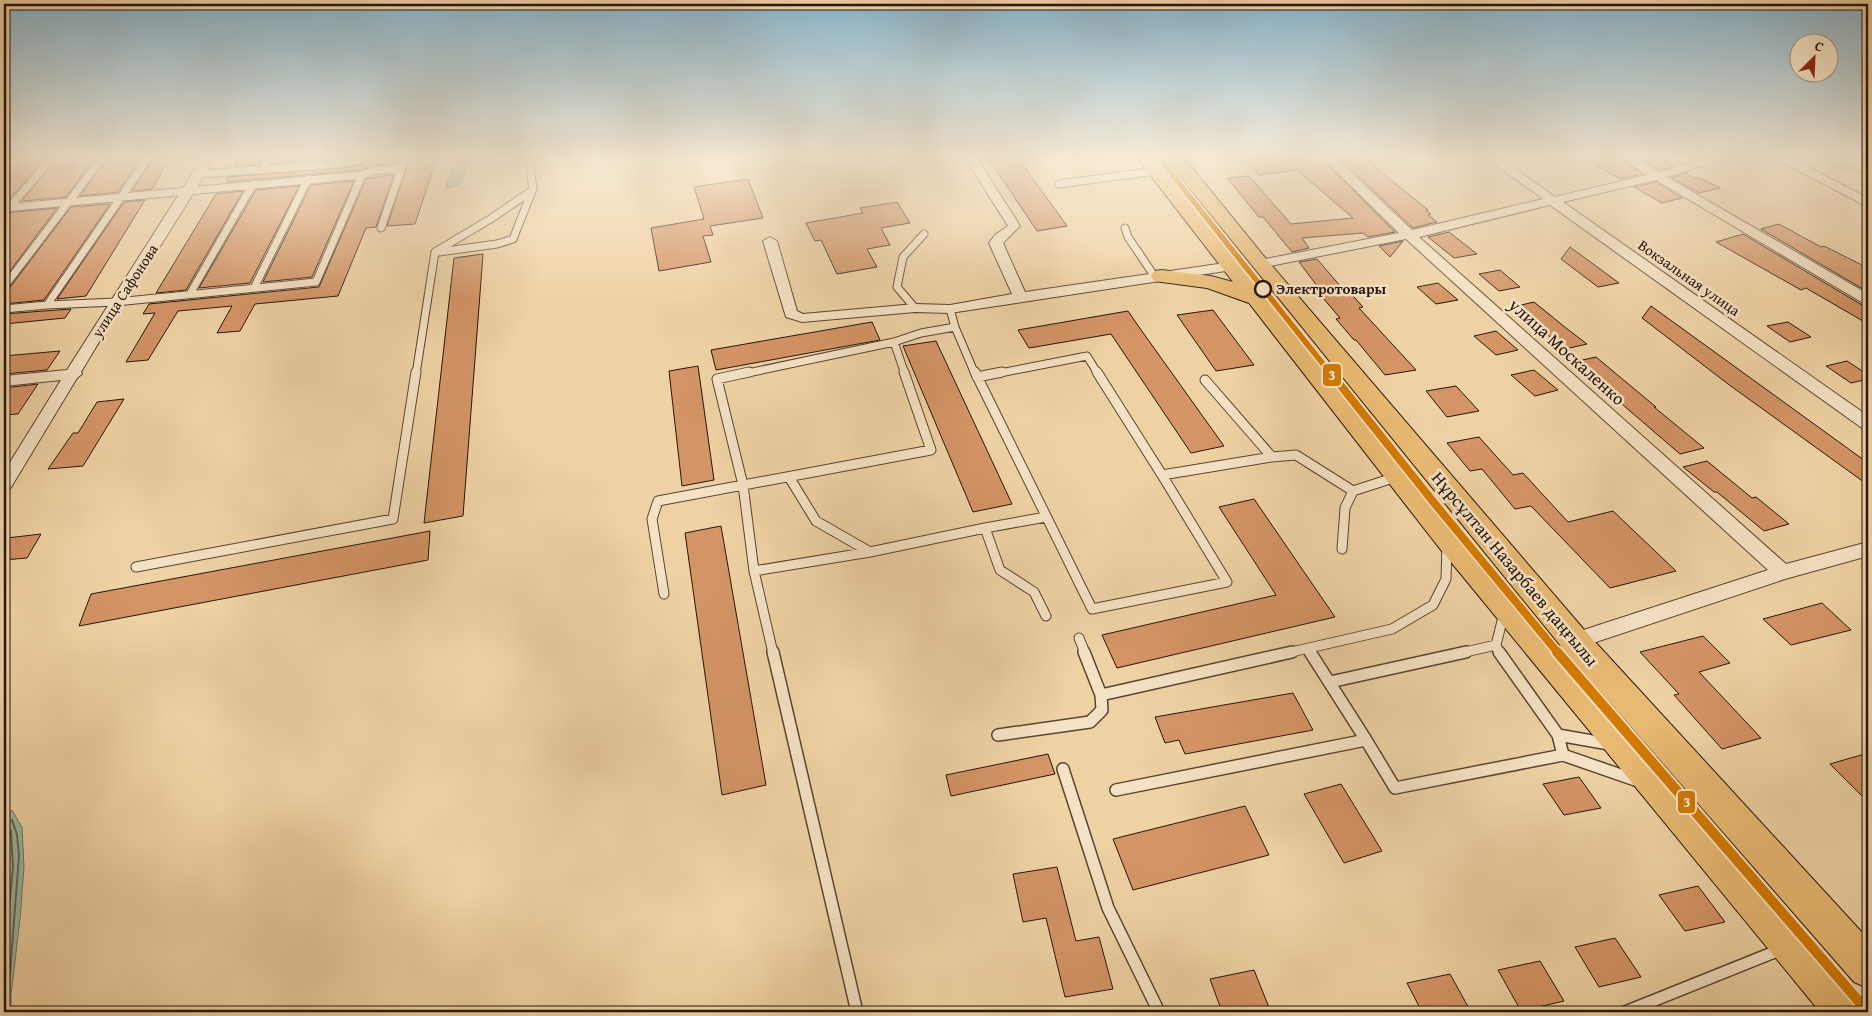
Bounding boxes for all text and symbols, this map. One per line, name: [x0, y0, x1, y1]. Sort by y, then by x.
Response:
north arrow: [1790, 32, 1840, 82]
text: С: [1812, 35, 1827, 57]
street label: Вокзальная улица: [1634, 235, 1745, 321]
street label: улица Сафонова: [86, 239, 163, 342]
place label: Электротовары: [1276, 278, 1387, 299]
marker: Электротовары: [1254, 280, 1272, 298]
street label: улица Москаленко: [1502, 291, 1632, 412]
line badge: 3: [1322, 363, 1342, 387]
text: 3: [1328, 365, 1336, 385]
street label: Нұрсұлтан Назарбаев даңғылы: [1425, 465, 1606, 672]
line badge: 3: [1677, 790, 1696, 814]
text: 3: [1683, 792, 1691, 812]

